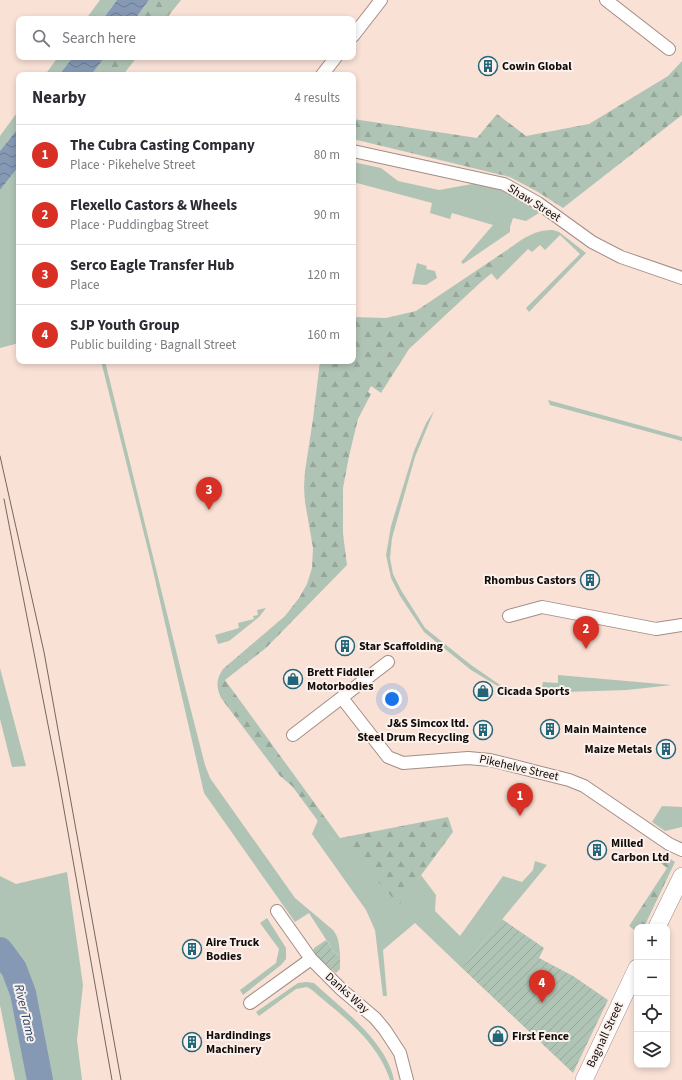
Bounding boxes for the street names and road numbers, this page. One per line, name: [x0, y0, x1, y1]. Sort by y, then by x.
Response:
street label: Shaw Street: [504, 180, 564, 226]
street label: Pikehelve Street: [478, 751, 560, 785]
street label: Danks Way: [321, 969, 373, 1018]
street label: Bagnall Street: [582, 1000, 628, 1070]

